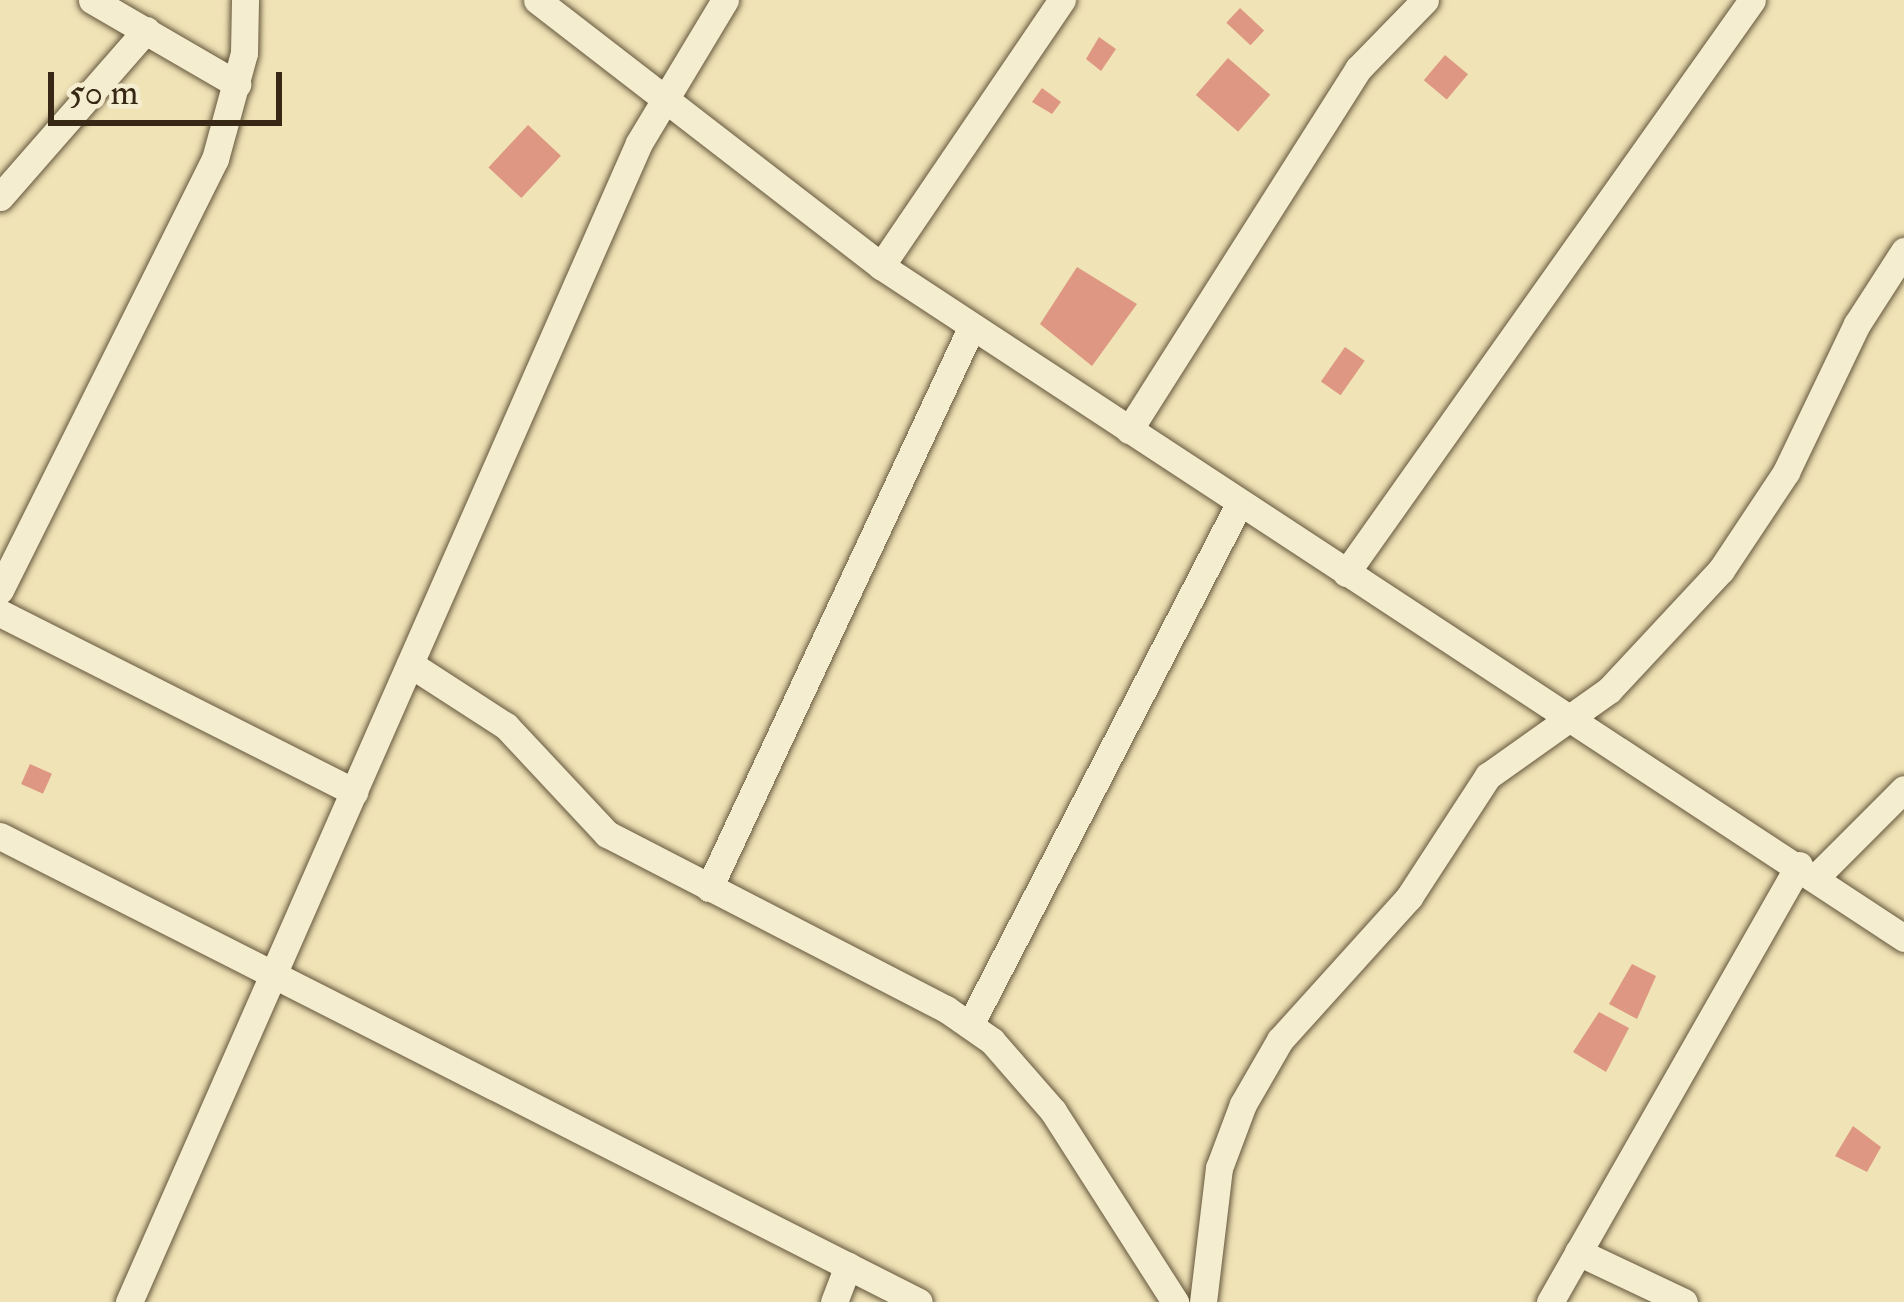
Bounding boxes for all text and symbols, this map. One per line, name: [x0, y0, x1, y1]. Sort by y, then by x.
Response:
scale bar: [54, 48, 288, 122]
text: 50 m: [69, 70, 138, 115]

